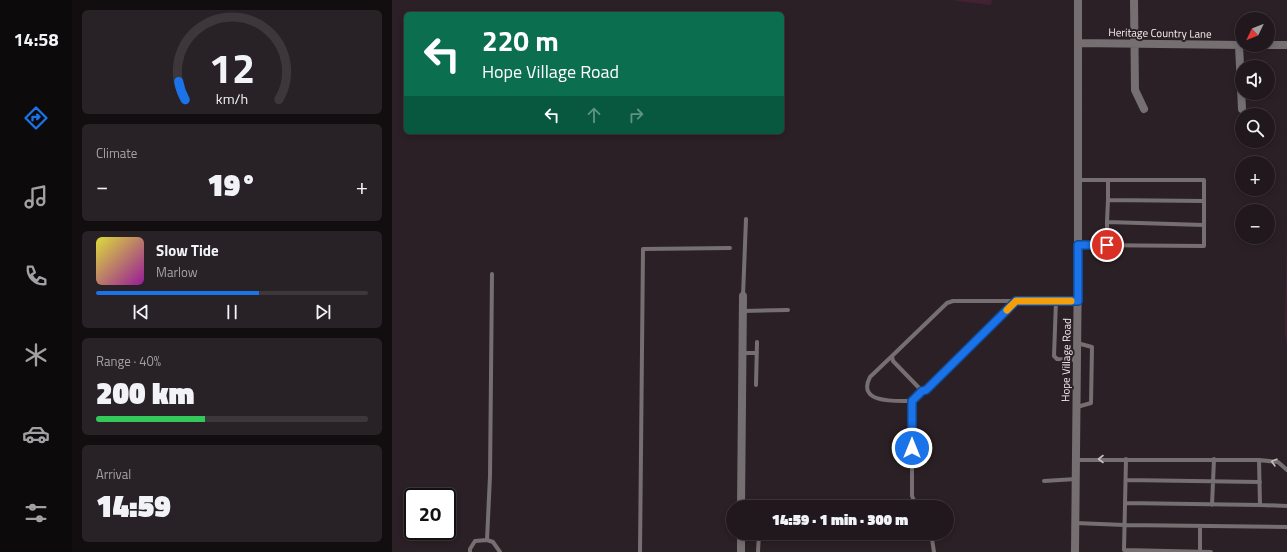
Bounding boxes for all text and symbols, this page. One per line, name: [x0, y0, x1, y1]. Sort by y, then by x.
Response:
north arrow: [1235, 12, 1275, 52]
map controls: [1235, 12, 1275, 244]
text: 220 m: [482, 19, 559, 62]
street label: Heritage Country Lane: [1108, 24, 1212, 42]
text: 14:58: [14, 26, 58, 53]
icon: left: [416, 28, 468, 80]
text: 12: [209, 36, 255, 99]
text: Hope Village Road: [482, 58, 619, 85]
button: sound: [1235, 60, 1275, 100]
text: km/h: [216, 88, 248, 110]
icon: directions: [22, 104, 50, 132]
icon: left: [541, 104, 563, 126]
icon: ahead: [583, 104, 605, 126]
icon: right: [625, 104, 647, 126]
button: search: [1235, 108, 1275, 148]
text: Climate: [96, 143, 137, 163]
button: +: [1235, 156, 1275, 196]
text: 19°: [207, 162, 257, 208]
text: −: [96, 169, 108, 203]
text: +: [356, 169, 368, 203]
icon: music: [22, 183, 50, 211]
button: −: [1235, 204, 1275, 244]
pin: [1090, 228, 1124, 262]
icon: arrive: [1096, 234, 1118, 256]
text: Slow Tide: [156, 239, 219, 262]
icon: phone: [22, 262, 50, 290]
text: Marlow: [156, 262, 198, 282]
icon: previous: [130, 301, 152, 323]
icon: pause: [221, 301, 243, 323]
icon: next: [312, 301, 334, 323]
street label: Hope Village Road: [1057, 318, 1075, 402]
icon: climate: [22, 341, 50, 369]
text: Range · 40%: [96, 351, 161, 371]
text: 200 km: [96, 370, 194, 416]
icon: car: [22, 420, 50, 448]
position arrow: [891, 427, 933, 469]
one-way arrow: [1098, 455, 1104, 463]
one-way arrow: [1271, 458, 1278, 467]
text: Arrival: [96, 464, 131, 484]
text: 14:59: [96, 483, 171, 529]
speed limit sign: 20: [404, 488, 456, 540]
icon: filters: [22, 499, 50, 527]
text: 14:59 · 1 min · 300 m: [772, 508, 908, 531]

